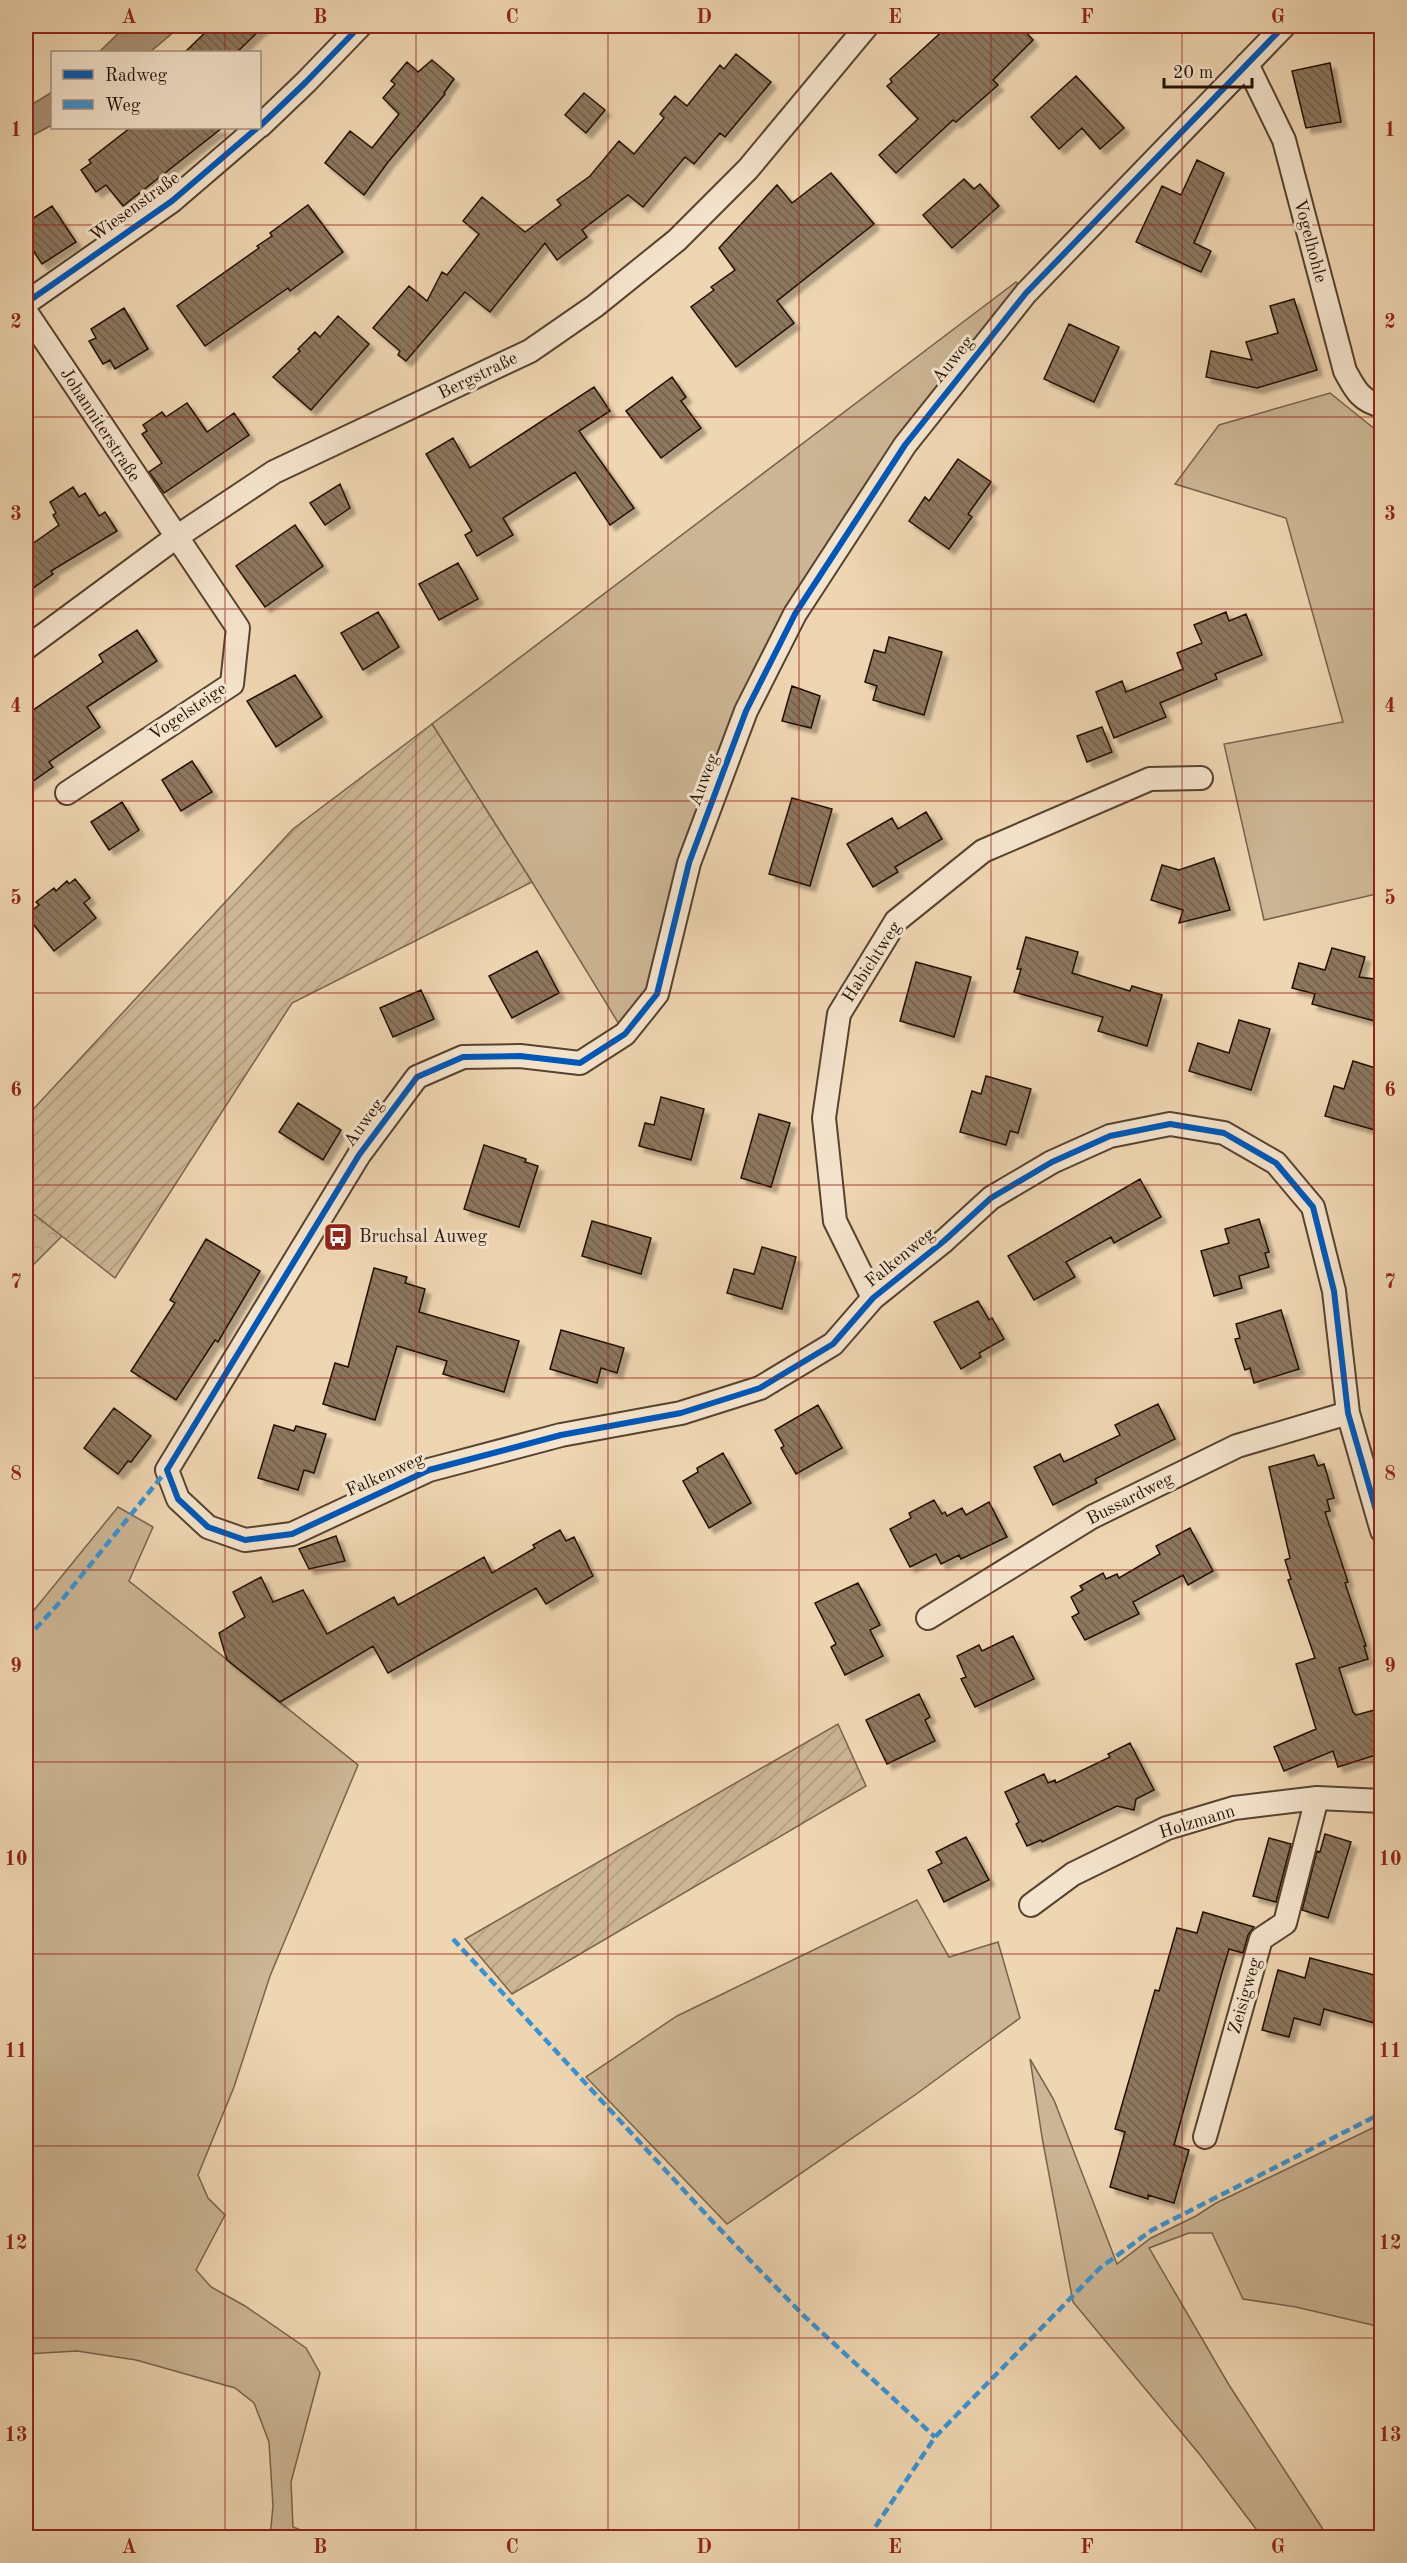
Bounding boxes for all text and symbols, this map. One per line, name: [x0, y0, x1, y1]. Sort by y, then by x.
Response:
text: A: [121, 8, 137, 28]
text: B: [313, 8, 327, 28]
text: C: [505, 8, 519, 28]
text: D: [696, 8, 712, 28]
text: E: [888, 8, 902, 28]
text: F: [1080, 8, 1094, 28]
text: G: [1271, 8, 1285, 28]
legend: [51, 51, 261, 129]
scale bar: [1164, 51, 1252, 89]
text: 20 m: [1173, 64, 1213, 82]
text: Radweg: [105, 67, 168, 85]
text: Weg: [105, 97, 141, 115]
text: 1: [10, 121, 22, 141]
text: 1: [1384, 121, 1396, 141]
street label: Wiesenstraße: [87, 169, 183, 245]
street label: Vogelhohle: [1290, 197, 1330, 285]
text: 2: [10, 313, 22, 333]
text: 2: [1384, 313, 1396, 333]
street label: Auweg: [929, 333, 977, 387]
street label: Bergstraße: [435, 349, 521, 403]
street label: Johanniterstraße: [57, 365, 143, 485]
text: 3: [10, 505, 22, 525]
text: 3: [1384, 505, 1396, 525]
street label: Vogelsteige: [146, 680, 230, 744]
text: 4: [10, 697, 22, 717]
text: 4: [1384, 697, 1396, 717]
street label: Auweg: [686, 751, 722, 809]
text: 5: [10, 888, 22, 909]
text: 5: [1384, 888, 1396, 909]
street label: Habichtweg: [839, 918, 905, 1006]
text: 6: [10, 1081, 22, 1101]
text: 6: [1384, 1081, 1396, 1101]
street label: Auweg: [341, 1095, 387, 1150]
bus stop icon: Bruchsal Auweg: [322, 1221, 354, 1253]
street label: Falkenweg: [862, 1225, 938, 1291]
place label: Bruchsal Auweg: [359, 1228, 487, 1246]
text: 7: [10, 1273, 22, 1293]
text: 7: [1384, 1273, 1396, 1293]
street label: Falkenweg: [343, 1450, 427, 1500]
text: 8: [10, 1465, 22, 1485]
text: 8: [1384, 1465, 1396, 1485]
street label: Bussardweg: [1084, 1469, 1176, 1528]
text: 9: [10, 1657, 22, 1677]
text: 9: [1384, 1657, 1396, 1677]
street label: Holzmann: [1157, 1802, 1237, 1842]
text: 10: [4, 1850, 28, 1870]
text: 10: [1378, 1850, 1402, 1870]
street label: Zeisigweg: [1226, 1956, 1265, 2036]
text: 11: [4, 2042, 28, 2062]
text: 11: [1378, 2042, 1402, 2062]
text: 12: [4, 2234, 28, 2254]
text: 12: [1378, 2234, 1402, 2254]
text: 13: [4, 2426, 28, 2446]
text: 13: [1378, 2426, 1402, 2446]
text: A: [121, 2538, 137, 2558]
text: B: [313, 2538, 327, 2558]
text: C: [505, 2538, 519, 2558]
text: D: [696, 2538, 712, 2558]
text: E: [888, 2538, 902, 2558]
text: F: [1080, 2538, 1094, 2558]
text: G: [1271, 2538, 1285, 2558]

